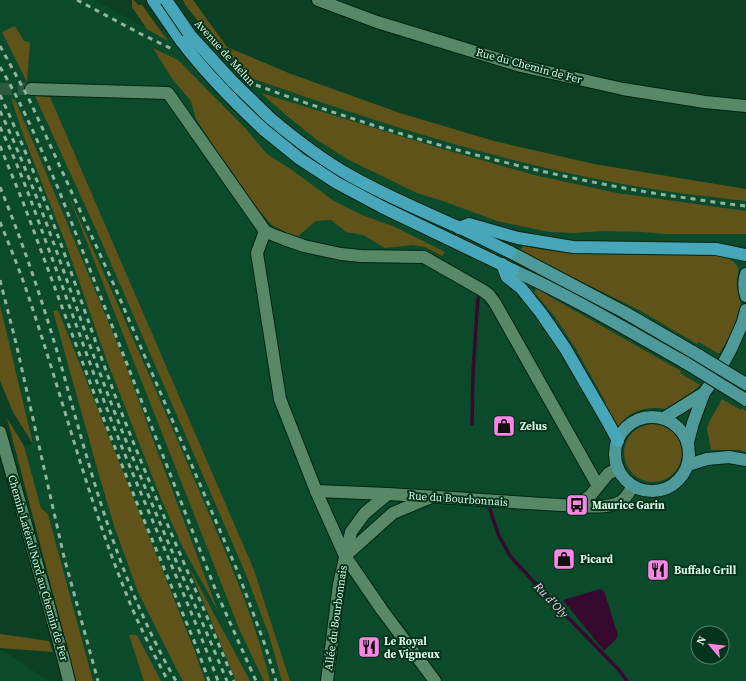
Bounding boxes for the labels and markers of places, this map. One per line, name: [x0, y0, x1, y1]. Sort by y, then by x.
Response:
shop icon: Zelus: [491, 413, 517, 439]
place label: Zelus: [520, 419, 547, 434]
bus stop icon: Maurice Garin: [564, 492, 590, 518]
place label: Maurice Garin: [592, 498, 665, 513]
shop icon: Picard: [551, 546, 577, 572]
place label: Picard: [580, 552, 614, 567]
restaurant icon: Buffalo Grill: [645, 557, 671, 583]
place label: Buffalo Grill: [674, 563, 737, 578]
restaurant icon: Le Royal de Vigneux: [356, 634, 382, 660]
place label: Le Royal de Vigneux: [384, 634, 440, 662]

